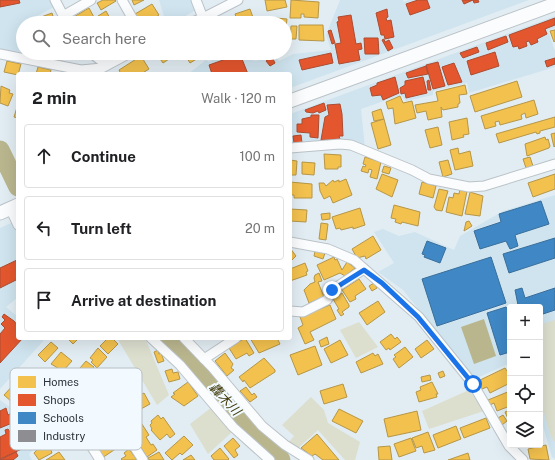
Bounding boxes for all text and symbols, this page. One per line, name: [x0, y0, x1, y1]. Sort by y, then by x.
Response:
search box: [16, 16, 292, 60]
icon: search: [30, 27, 52, 49]
text: Search here: [62, 30, 146, 47]
text: 2 min: [32, 88, 77, 108]
text: Walk · 120 m: [201, 91, 276, 106]
icon: ahead: [33, 145, 55, 167]
text: Continue: [71, 148, 136, 165]
text: 100 m: [239, 149, 275, 164]
icon: left: [33, 217, 55, 239]
text: Turn left: [71, 220, 132, 237]
text: 20 m: [245, 221, 275, 236]
route end: [323, 281, 341, 299]
icon: arrive: [33, 289, 55, 311]
text: Arrive at destination: [71, 292, 216, 309]
map controls: [507, 304, 543, 448]
button: +: [507, 304, 543, 340]
button: −: [507, 340, 543, 376]
legend: [10, 368, 142, 450]
route start: [464, 375, 482, 393]
text: Homes: [43, 376, 79, 388]
button: locate: [507, 376, 543, 412]
water label: 轟木川: [206, 380, 245, 420]
text: Shops: [43, 394, 75, 406]
text: Schools: [43, 412, 84, 424]
button: layers: [507, 412, 543, 448]
text: Industry: [43, 430, 86, 442]

